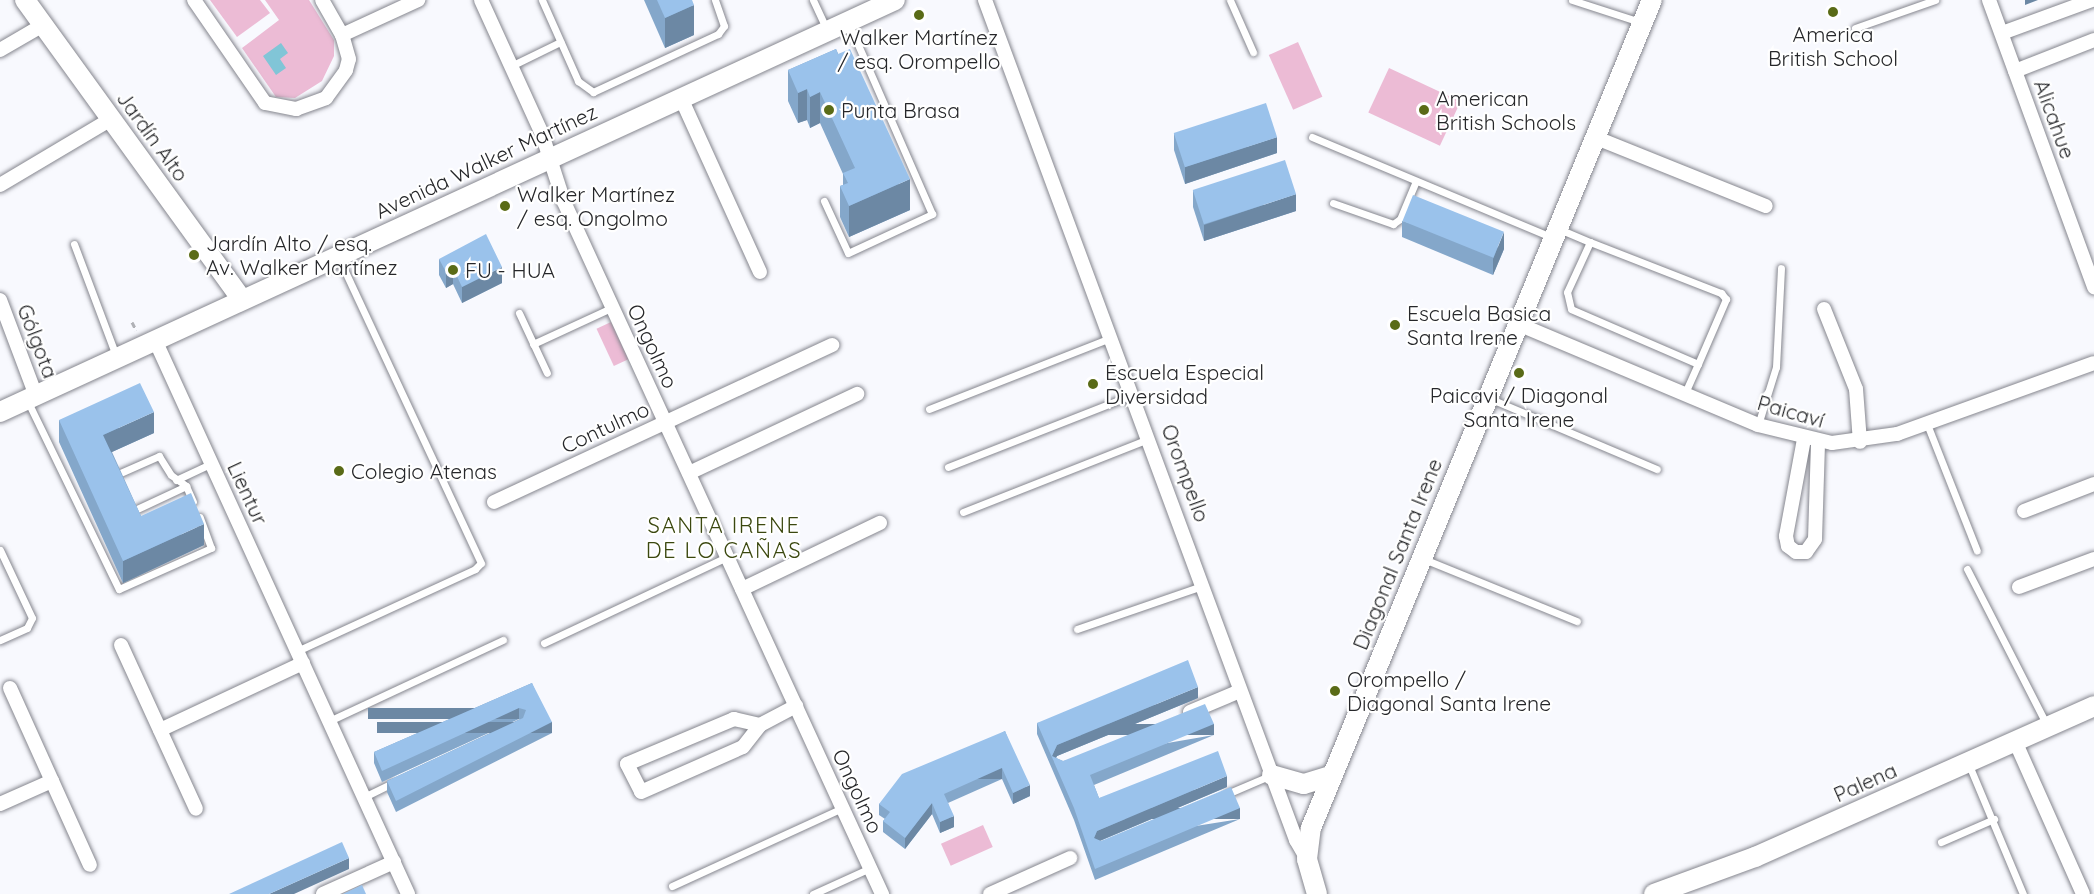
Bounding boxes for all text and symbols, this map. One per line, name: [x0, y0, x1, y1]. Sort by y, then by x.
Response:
marker: America British School: [1826, 5, 1840, 19]
marker: Walker Martínez / esq. Orompello: [912, 8, 926, 22]
place label: America British School: [1768, 21, 1898, 71]
place label: Walker Martínez / esq. Orompello: [838, 24, 1000, 74]
street label: Alicahue: [2029, 76, 2081, 162]
place label: American British Schools: [1436, 85, 1576, 135]
street label: Jardín Alto: [112, 86, 194, 186]
place label: Punta Brasa: [841, 97, 960, 123]
street label: Avenida Walker Martínez: [371, 99, 601, 223]
marker: Punta Brasa: [822, 103, 836, 117]
marker: American British Schools: [1417, 103, 1431, 117]
place label: Walker Martínez / esq. Ongolmo: [517, 181, 675, 231]
marker: Walker Martínez / esq. Ongolmo: [498, 199, 512, 213]
place label: Jardín Alto / esq. Av. Walker Martínez: [206, 230, 398, 280]
marker: Jardín Alto / esq. Av. Walker Martínez: [187, 248, 201, 262]
place label: FU - HUA: [465, 257, 555, 283]
marker: FU - HUA: [446, 263, 460, 277]
street label: Gólgota: [12, 300, 64, 382]
street label: Ongolmo: [623, 300, 683, 392]
place label: Escuela Basica Santa Irene: [1407, 300, 1551, 350]
marker: Escuela Basica Santa Irene: [1388, 318, 1402, 332]
place label: Escuela Especial Diversidad: [1105, 359, 1264, 409]
marker: Paicavi / Diagonal Santa Irene: [1512, 366, 1526, 380]
marker: Escuela Especial Diversidad: [1086, 377, 1100, 391]
place label: Paicavi / Diagonal Santa Irene: [1430, 382, 1608, 432]
street label: Paicaví: [1755, 389, 1827, 433]
street label: Contulmo: [557, 396, 653, 458]
street label: Orompello: [1157, 421, 1215, 525]
street label: Diagonal Santa Irene: [1347, 455, 1447, 653]
street label: Lientur: [222, 457, 274, 529]
place label: Colegio Atenas: [351, 458, 497, 484]
marker: Colegio Atenas: [332, 464, 346, 478]
district label: SANTA IRENE DE LO CAÑAS: [646, 512, 802, 564]
place label: Orompello / Diagonal Santa Irene: [1347, 666, 1551, 716]
marker: Orompello / Diagonal Santa Irene: [1328, 684, 1342, 698]
street label: Ongolmo: [828, 745, 888, 837]
street label: Palena: [1830, 757, 1900, 807]

